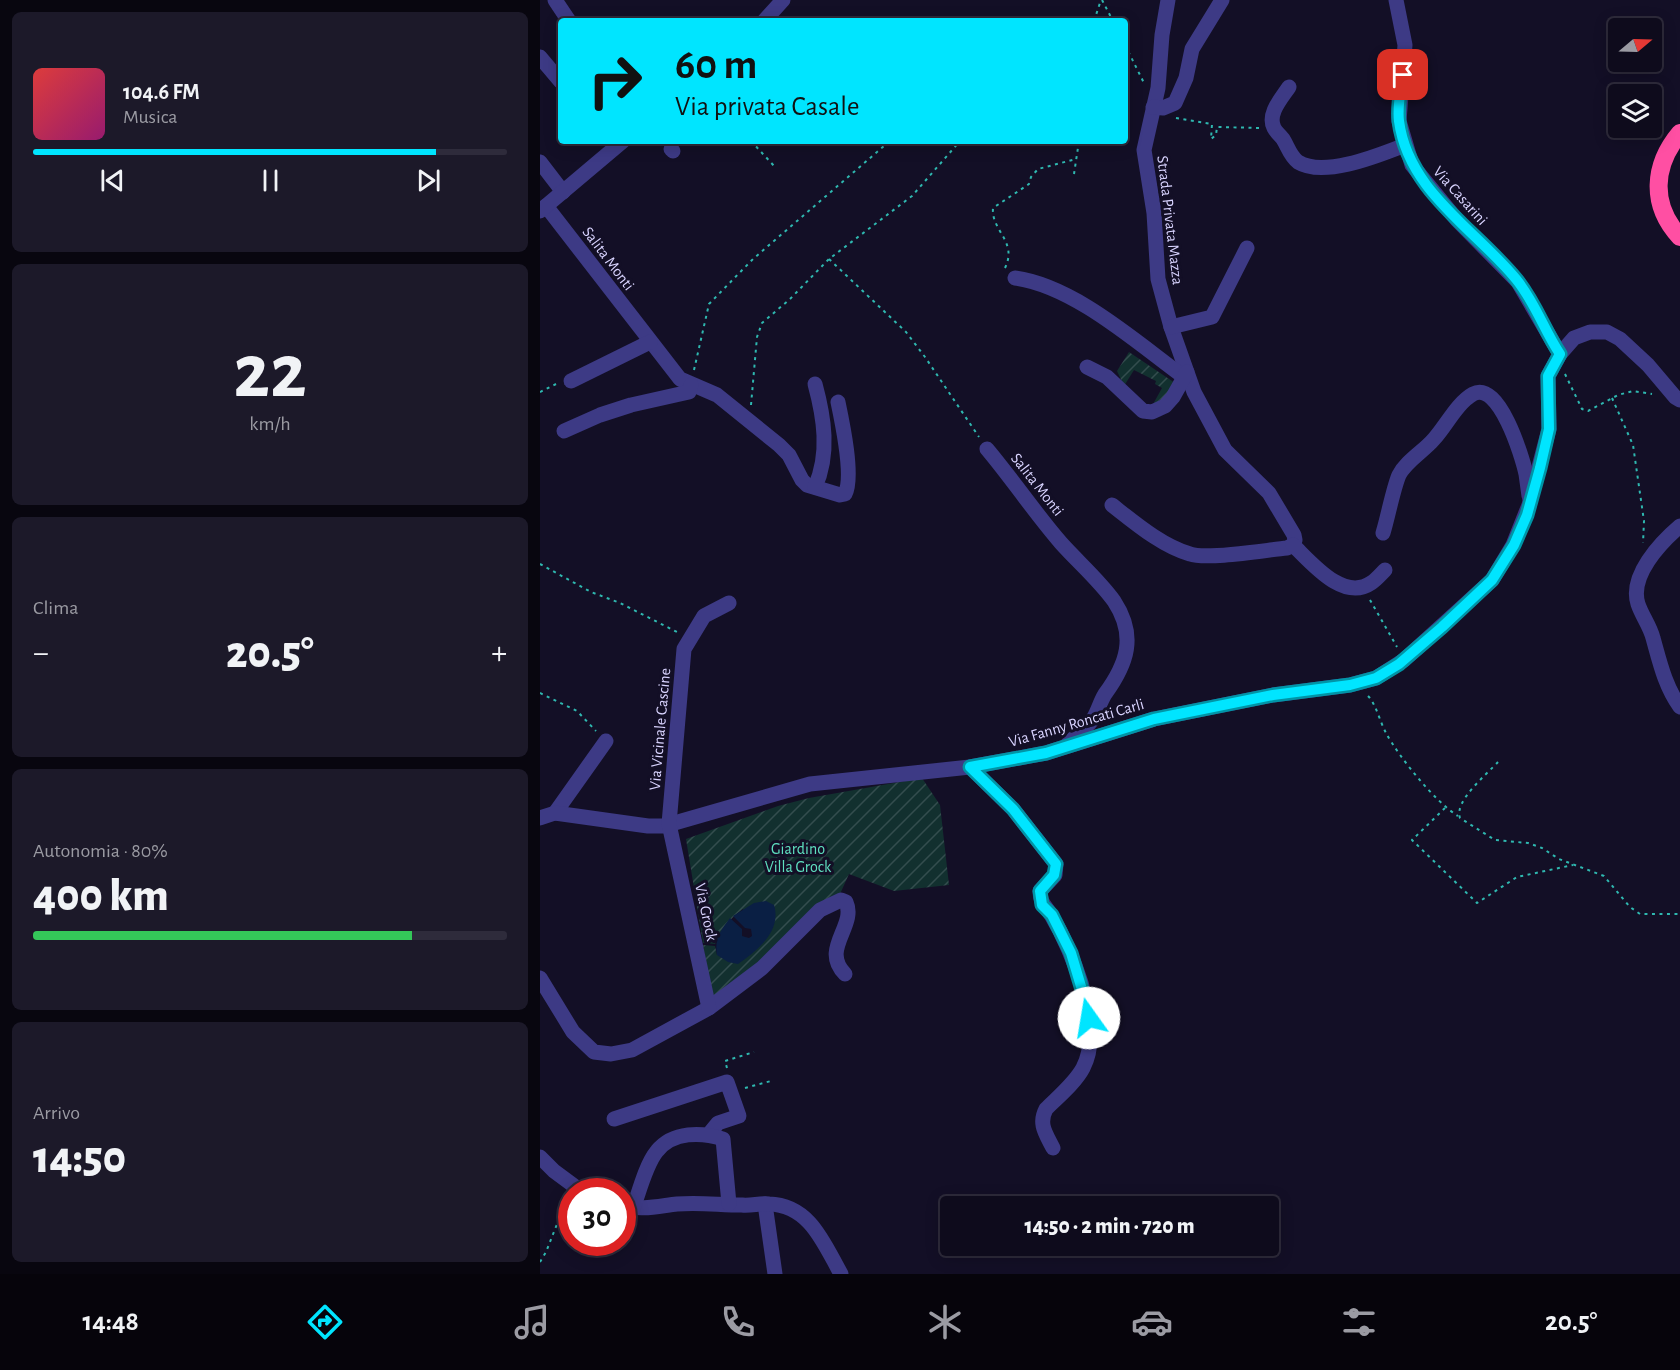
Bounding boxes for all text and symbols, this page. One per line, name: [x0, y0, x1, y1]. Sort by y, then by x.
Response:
north arrow: [1608, 18, 1662, 72]
map controls: [1608, 18, 1662, 138]
icon: right: [576, 42, 654, 120]
text: 60 m: [675, 44, 757, 86]
pin: [1377, 49, 1428, 100]
icon: arrive: [1386, 58, 1419, 91]
text: 104.6 FM: [123, 81, 200, 103]
button: layers: [1608, 84, 1662, 138]
text: Via privata Casale: [675, 93, 860, 120]
text: Musica: [123, 107, 178, 127]
street label: Strada Privata Mazza: [1154, 155, 1186, 286]
street label: Via Casarini: [1430, 163, 1491, 228]
icon: previous: [96, 164, 129, 197]
icon: pause: [254, 164, 287, 197]
icon: next: [412, 164, 445, 197]
street label: Salita Monti: [579, 224, 637, 293]
text: 22: [233, 334, 307, 412]
text: km/h: [249, 414, 291, 434]
street label: Salita Monti: [1008, 450, 1067, 519]
text: Clima: [33, 598, 78, 618]
text: 20.5°: [226, 631, 314, 676]
text: −: [33, 637, 49, 670]
text: +: [491, 637, 507, 670]
street label: Via Vicinale Cascine: [647, 667, 673, 791]
street label: Via Fanny Roncati Carli: [1007, 696, 1146, 751]
text: Autonomia · 80%: [33, 841, 168, 861]
park label: Giardino Villa Grock: [765, 841, 832, 875]
text: 400 km: [33, 874, 169, 919]
street label: Via Grock: [692, 882, 720, 943]
position arrow: [1057, 986, 1121, 1050]
text: Arrivo: [33, 1103, 80, 1123]
text: 14:50: [33, 1136, 126, 1181]
speed limit sign: 30: [558, 1178, 636, 1256]
text: 14:50 · 2 min · 720 m: [1024, 1215, 1195, 1237]
icon: directions: [304, 1301, 346, 1343]
icon: music: [511, 1301, 553, 1343]
icon: phone: [717, 1301, 759, 1343]
icon: climate: [924, 1301, 966, 1343]
icon: car: [1131, 1301, 1173, 1343]
icon: filters: [1338, 1301, 1380, 1343]
text: 14:48: [82, 1308, 139, 1335]
text: 20.5°: [1545, 1308, 1598, 1335]

